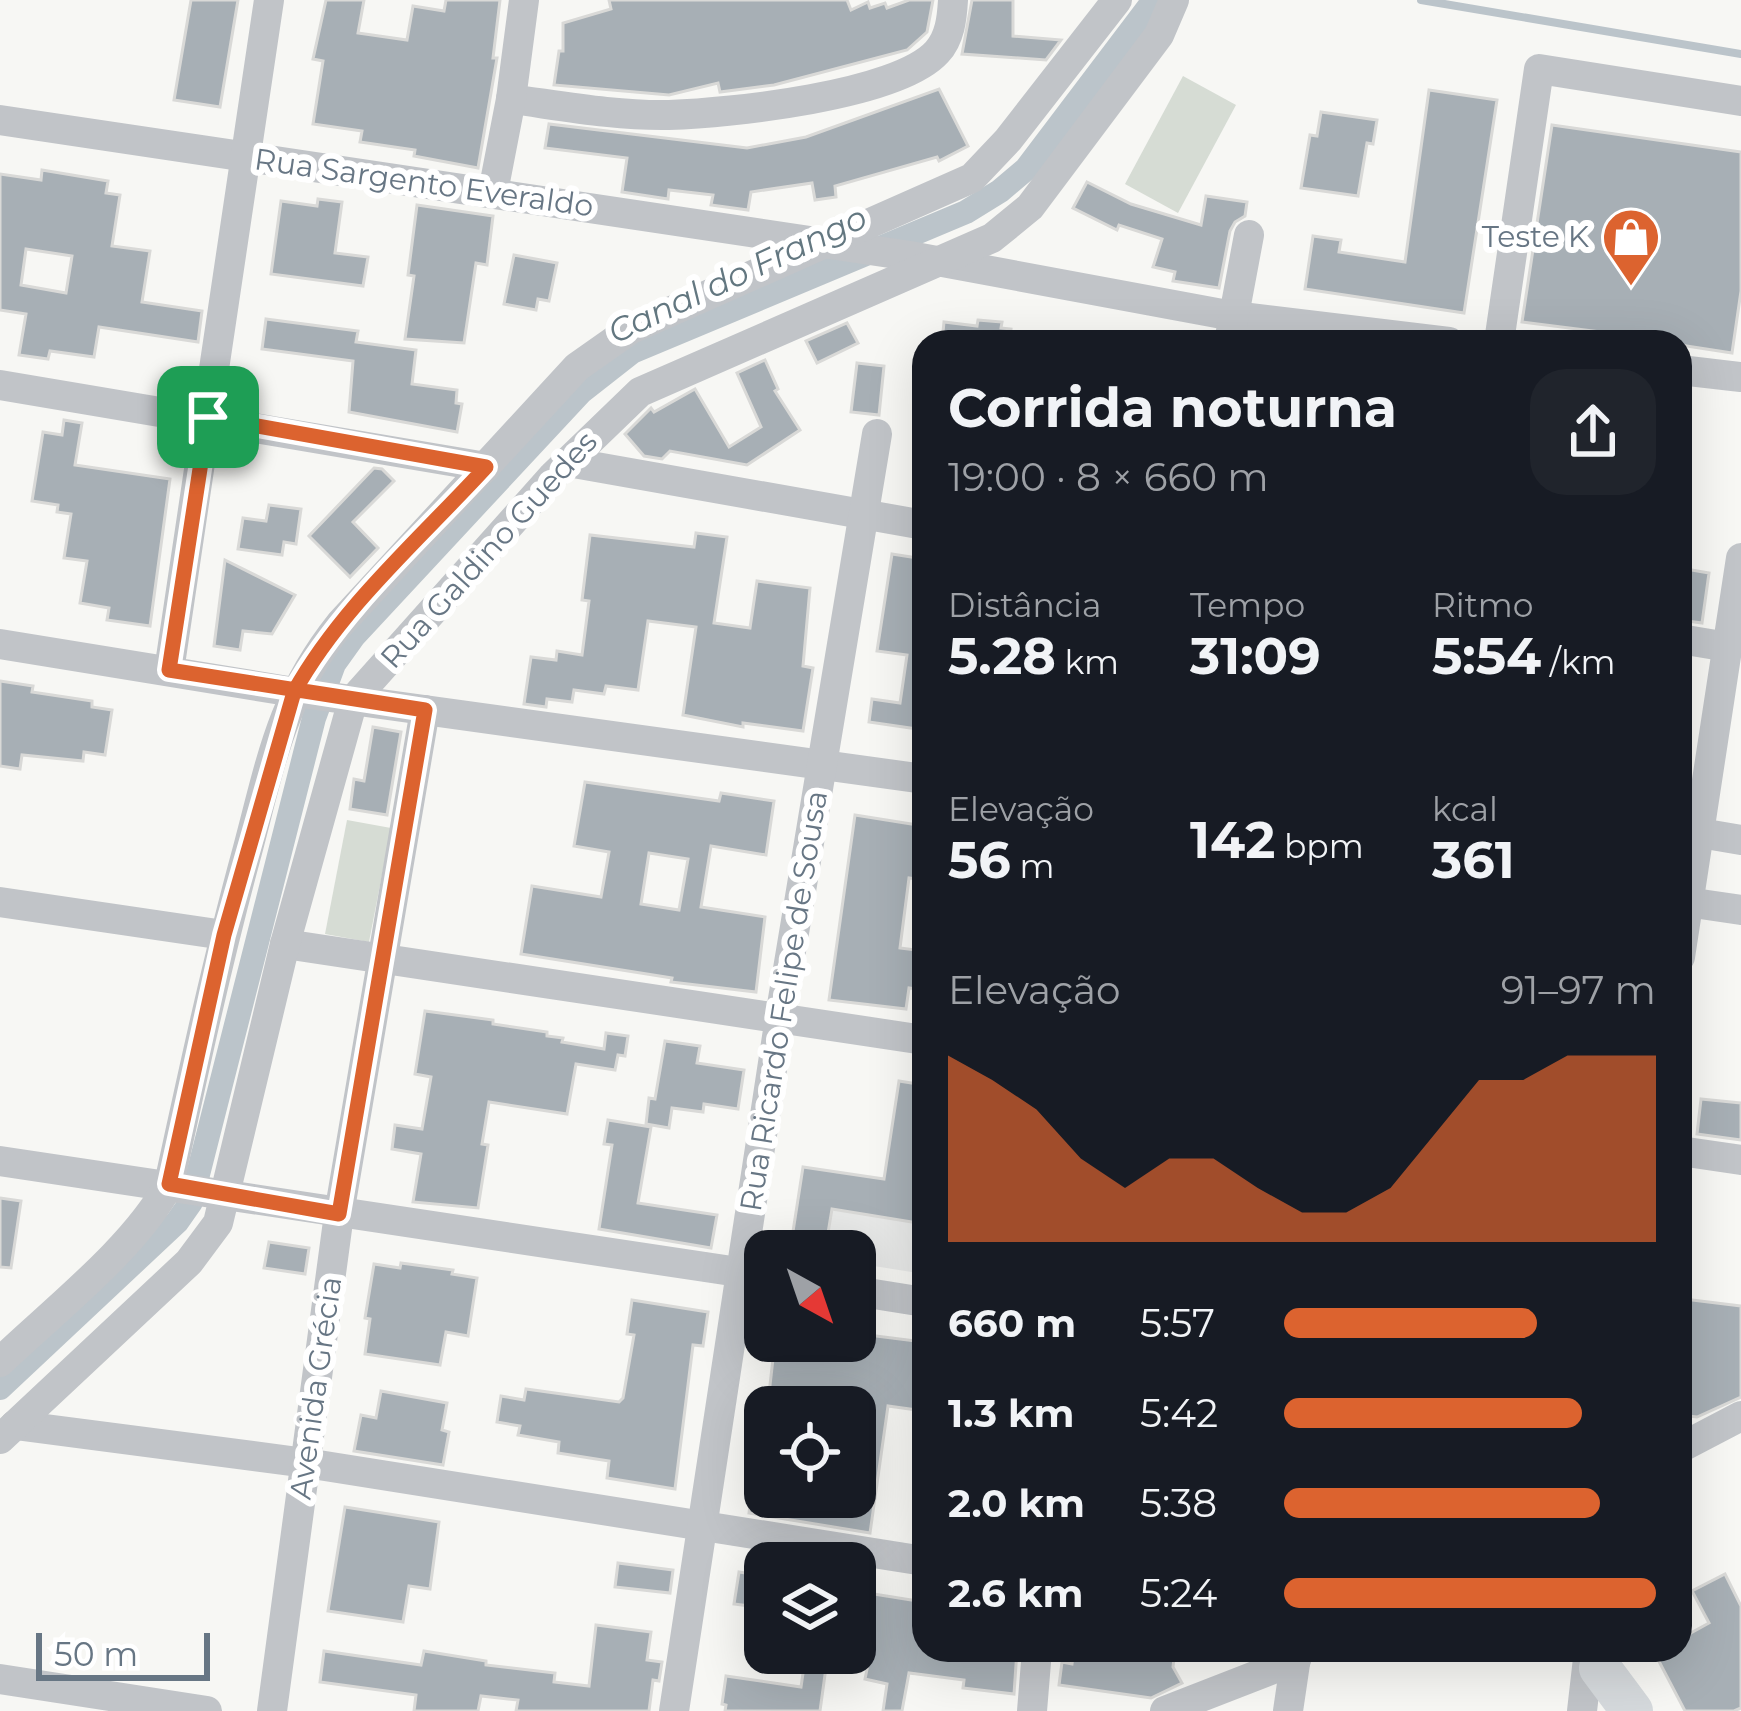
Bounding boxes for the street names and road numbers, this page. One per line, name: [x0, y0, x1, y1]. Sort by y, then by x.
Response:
street label: Rua Sargento Everaldo: [252, 140, 596, 225]
street label: Rua Galdino Guedes: [372, 423, 605, 676]
street label: Rua Ricardo Felipe de Sousa: [732, 788, 835, 1214]
street label: Avenida Grécia: [282, 1274, 349, 1502]

